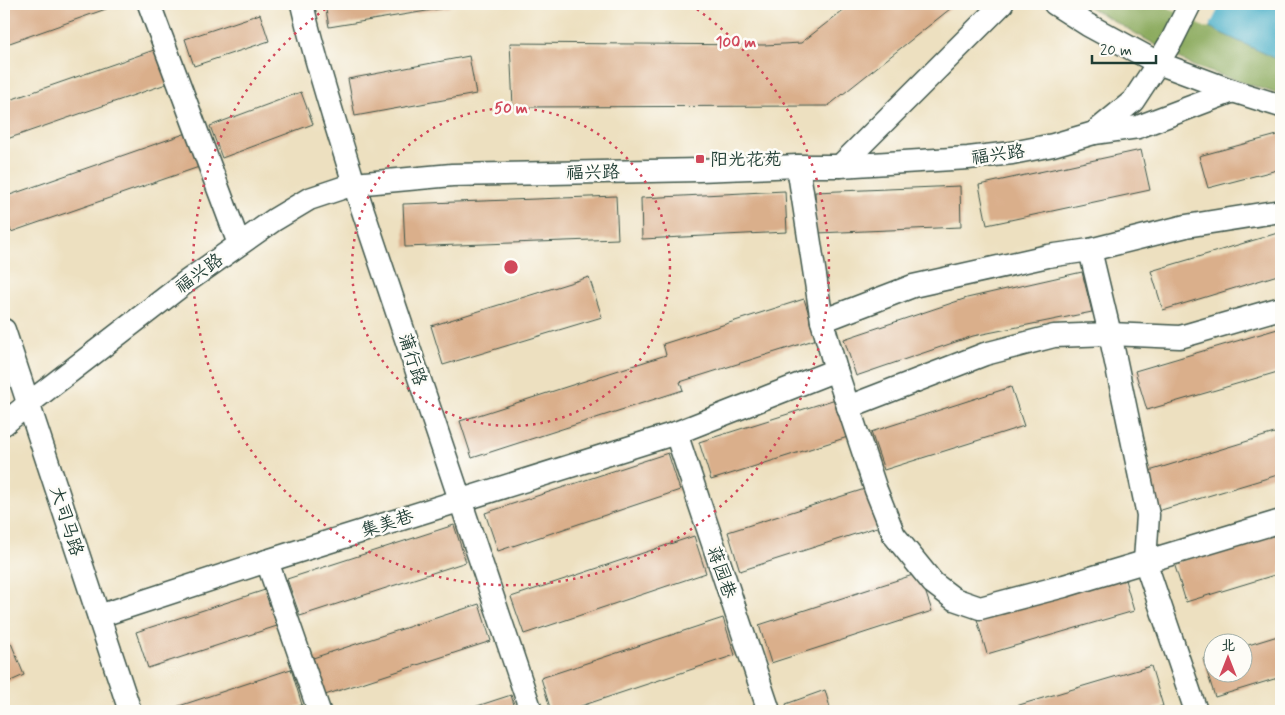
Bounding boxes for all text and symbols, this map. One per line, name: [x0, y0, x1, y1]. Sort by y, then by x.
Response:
scale bar: [1092, 32, 1156, 64]
text: 100 m: [716, 33, 756, 53]
text: 20 m: [1100, 41, 1132, 61]
text: 50 m: [494, 99, 528, 119]
street label: 福兴路: [970, 139, 1027, 171]
place label: 阳光花苑: [710, 148, 782, 172]
marker: 阳光花苑: [694, 153, 706, 165]
street label: 福兴路: [566, 161, 620, 185]
street label: 福兴路: [171, 248, 228, 299]
centre of rings: [502, 258, 520, 276]
street label: 蒲行路: [392, 330, 432, 389]
street label: 大司马路: [44, 483, 89, 559]
street label: 集美巷: [358, 504, 417, 544]
street label: 蒋园巷: [701, 543, 741, 602]
north arrow: [1202, 632, 1252, 682]
text: 北: [1221, 637, 1235, 655]

